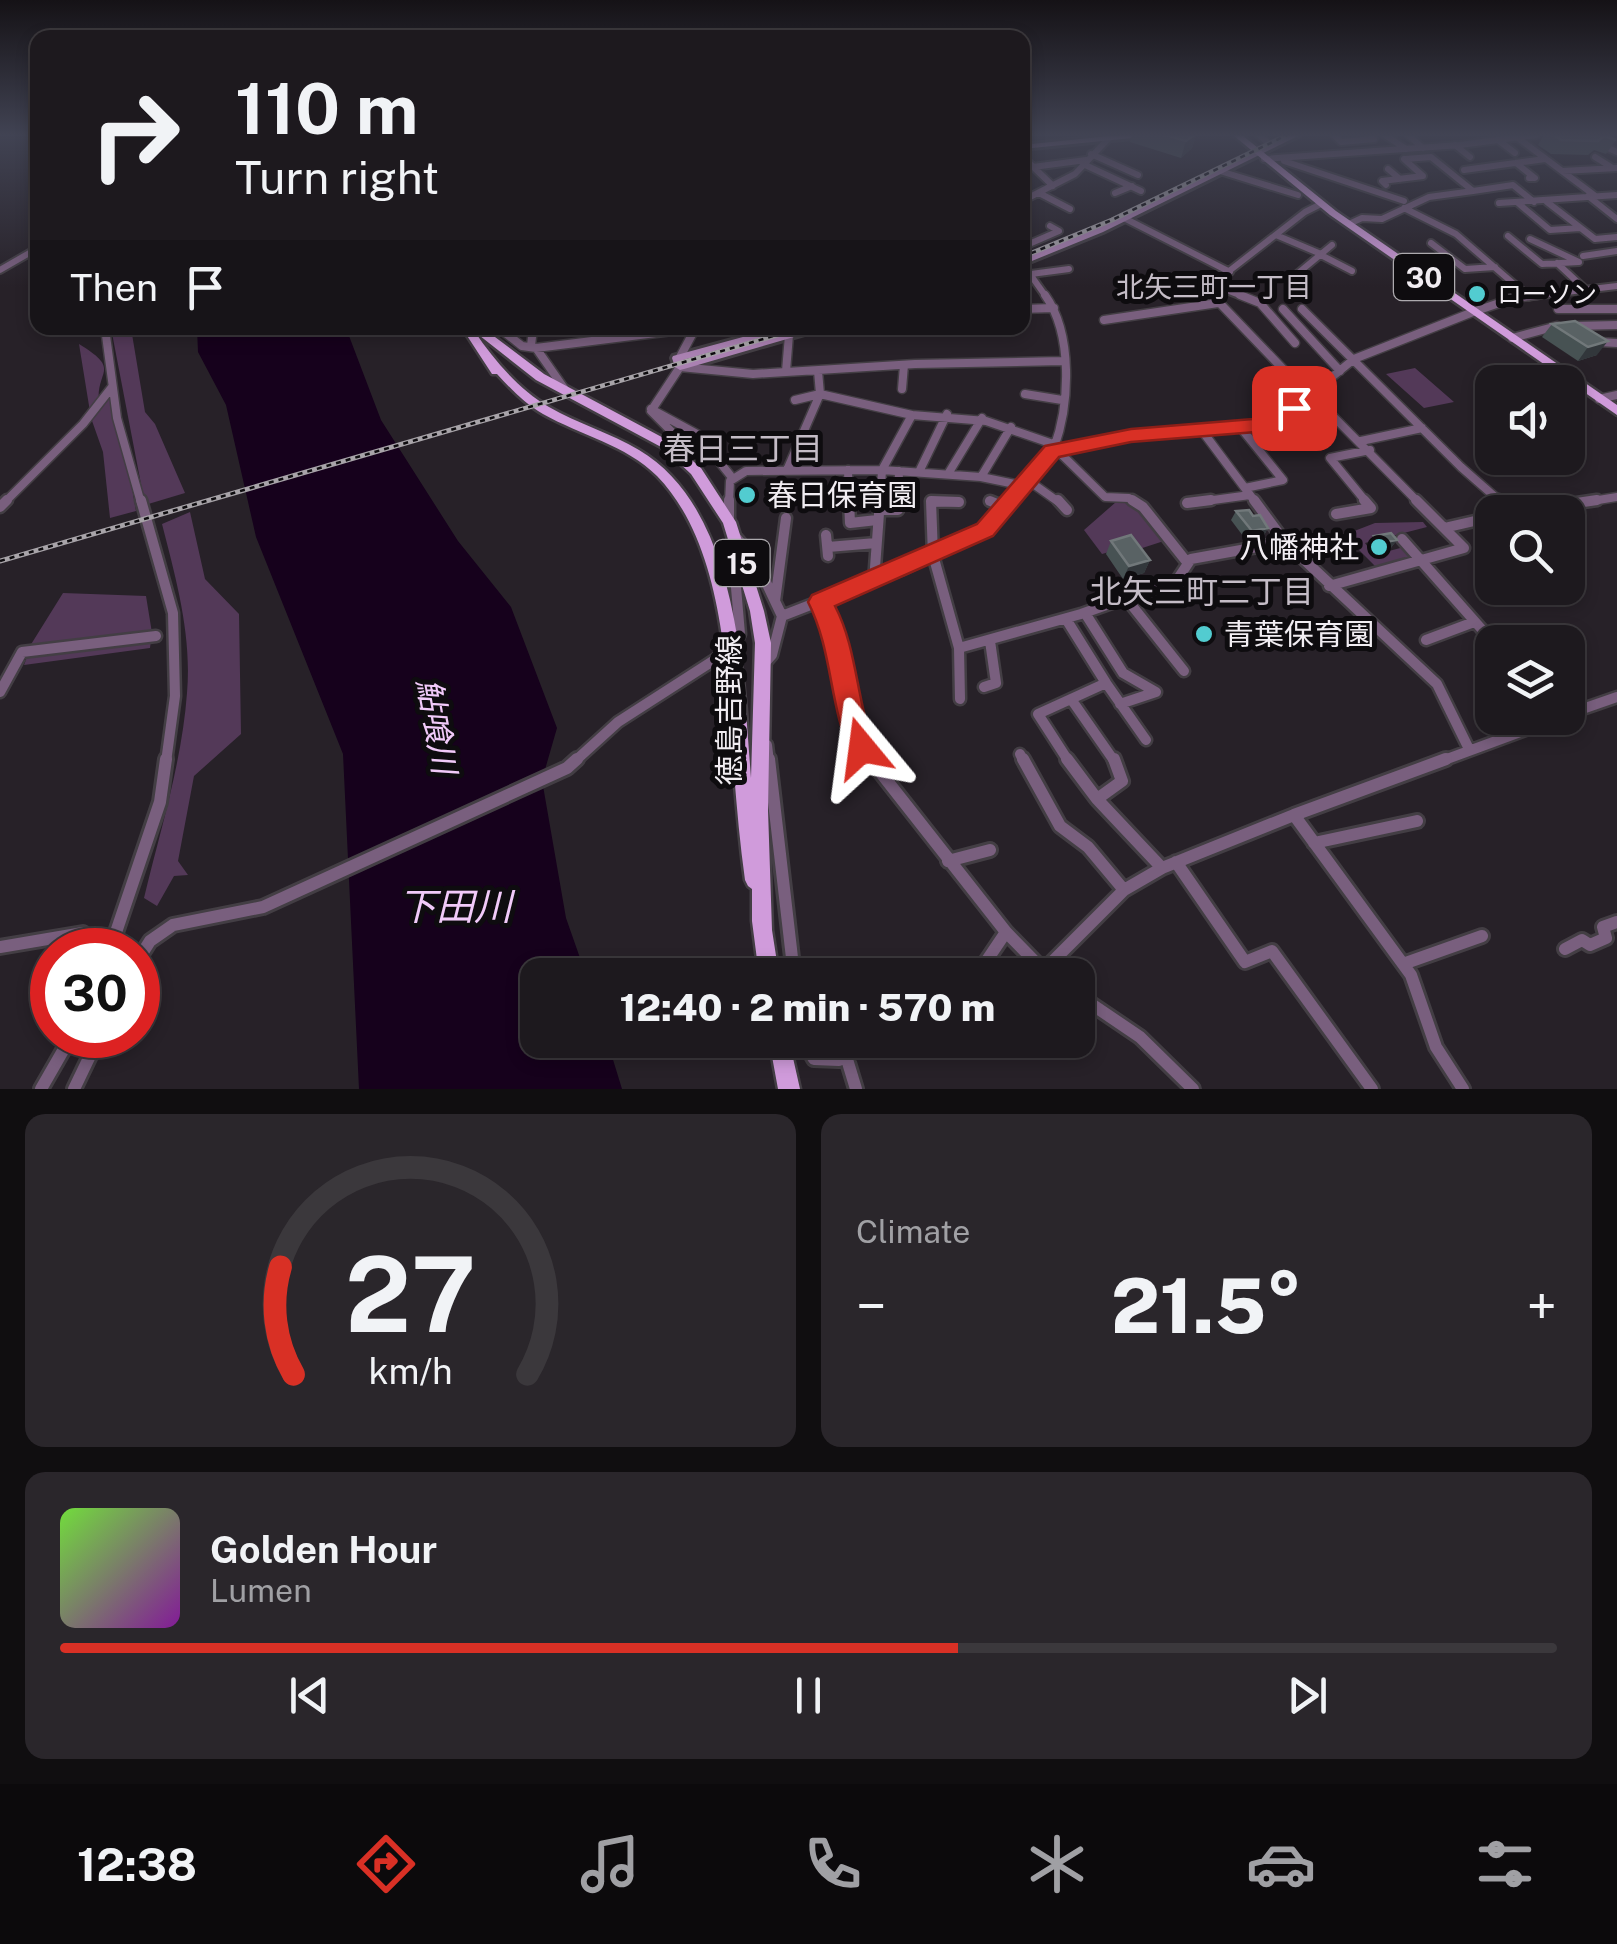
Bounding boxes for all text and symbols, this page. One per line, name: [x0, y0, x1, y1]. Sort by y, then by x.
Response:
text: 110 m: [235, 67, 419, 150]
icon: right: [70, 70, 200, 200]
text: Turn right: [235, 151, 439, 204]
road number: 30: [1394, 254, 1454, 300]
icon: arrive: [178, 260, 233, 315]
text: Then: [70, 265, 158, 310]
district label: 北矢三町一丁目: [1116, 270, 1312, 303]
place label: ローソン: [1497, 279, 1597, 309]
marker: ローソン: [1466, 283, 1488, 305]
map controls: [1475, 365, 1585, 735]
button: sound: [1475, 365, 1585, 475]
pin: [1252, 366, 1337, 451]
icon: arrive: [1267, 381, 1322, 436]
district label: 春日三丁目: [663, 430, 823, 467]
place label: 春日保育園: [767, 477, 917, 513]
marker: 春日保育園: [736, 484, 758, 506]
button: search: [1475, 495, 1585, 605]
place label: 八幡神社: [1239, 529, 1359, 565]
marker: 八幡神社: [1368, 536, 1390, 558]
road number: 15: [714, 540, 770, 586]
district label: 北矢三町二丁目: [1090, 573, 1314, 610]
place label: 青葉保育園: [1224, 616, 1374, 652]
marker: 青葉保育園: [1193, 623, 1215, 645]
button: layers: [1475, 625, 1585, 735]
street label: 徳島吉野線: [711, 635, 747, 785]
water label: 鮎喰川: [410, 676, 464, 779]
position arrow: [810, 696, 914, 800]
water label: 下田川: [398, 884, 516, 929]
speed limit sign: 30: [30, 928, 160, 1058]
text: 12:40 · 2 min · 570 m: [620, 985, 995, 1030]
text: Climate: [856, 1213, 970, 1250]
text: 27: [345, 1233, 476, 1355]
text: 21.5°: [1111, 1262, 1302, 1350]
text: −: [856, 1274, 887, 1338]
text: +: [1527, 1274, 1557, 1338]
text: km/h: [368, 1350, 453, 1392]
text: Golden Hour: [210, 1527, 437, 1572]
text: Lumen: [210, 1572, 312, 1609]
icon: previous: [282, 1668, 337, 1723]
icon: pause: [781, 1668, 836, 1723]
icon: next: [1280, 1668, 1335, 1723]
icon: directions: [351, 1829, 421, 1899]
icon: music: [575, 1829, 645, 1899]
icon: phone: [798, 1829, 868, 1899]
icon: climate: [1022, 1829, 1092, 1899]
icon: car: [1246, 1829, 1316, 1899]
icon: filters: [1470, 1829, 1540, 1899]
text: 12:38: [77, 1838, 197, 1891]

